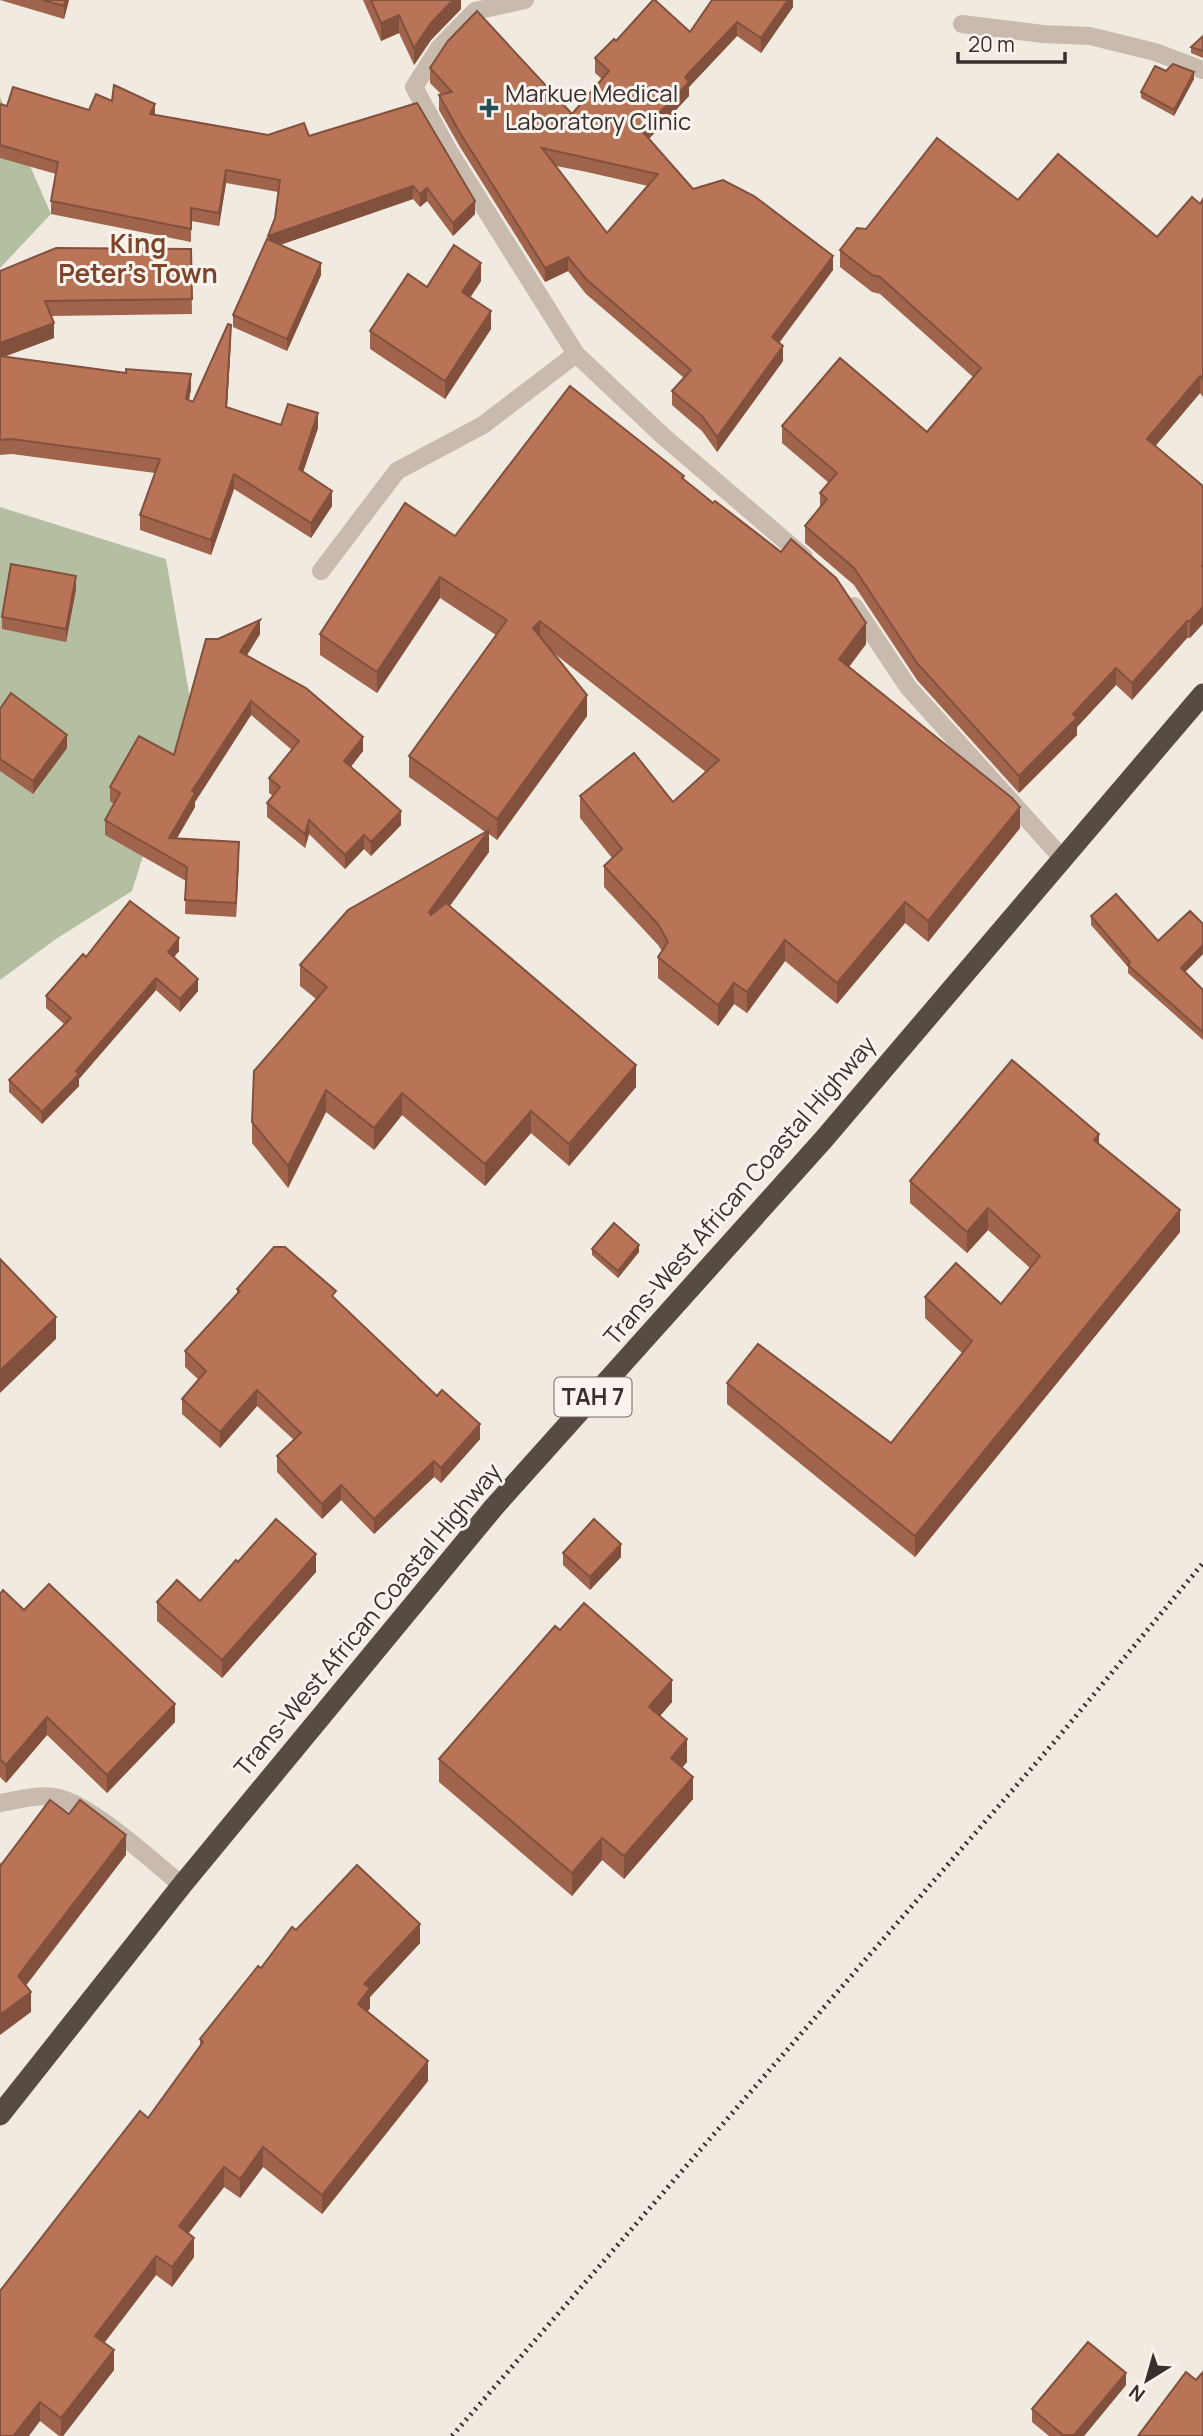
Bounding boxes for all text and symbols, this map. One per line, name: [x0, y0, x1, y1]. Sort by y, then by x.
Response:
scale bar: [958, 21, 1065, 65]
text: 20 m: [968, 30, 1015, 58]
place label: Markue Medical Laboratory Clinic: [505, 76, 691, 137]
marker: Markue Medical Laboratory Clinic: [479, 98, 499, 118]
district label: King Peter's Town: [58, 225, 218, 291]
street label: Trans-West African Coastal Highway: [595, 1028, 883, 1352]
road number: TAH 7: [554, 1378, 632, 1416]
street label: Trans-West African Coastal Highway: [226, 1455, 508, 1783]
north arrow: [1112, 2345, 1182, 2415]
text: N: [1123, 2379, 1150, 2408]

